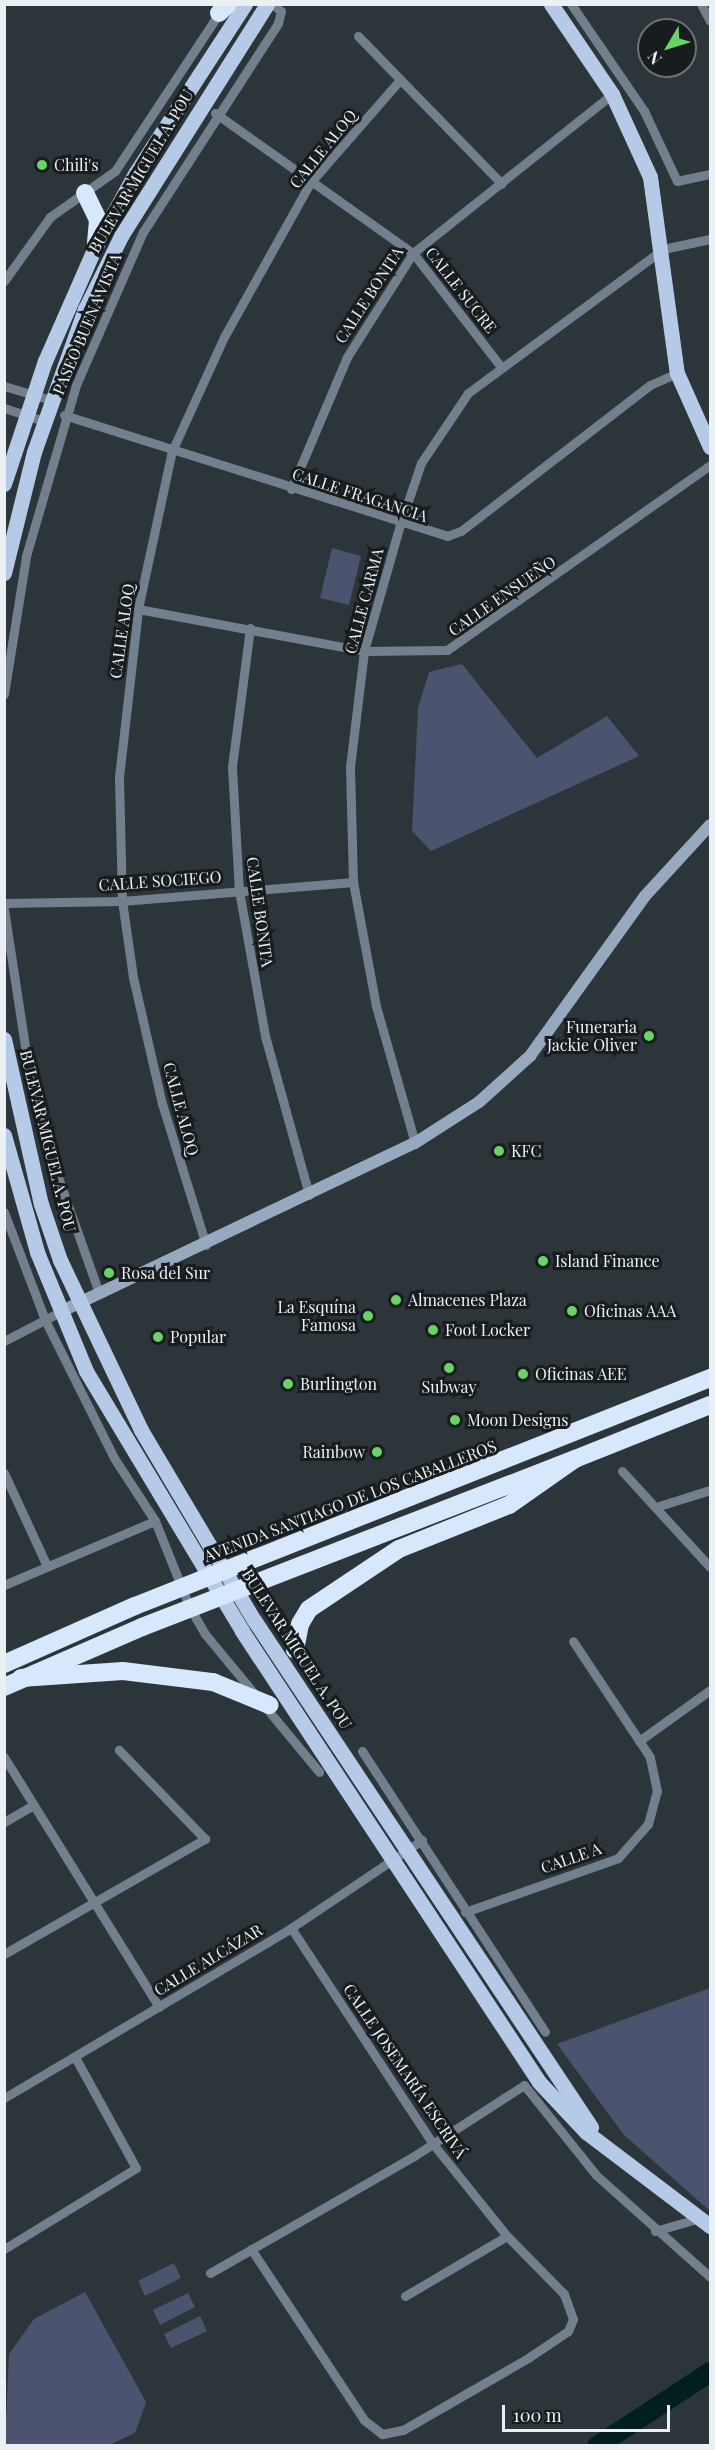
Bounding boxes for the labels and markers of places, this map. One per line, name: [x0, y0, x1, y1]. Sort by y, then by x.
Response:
place label: Chili's: [54, 155, 99, 175]
marker: Chili's: [35, 158, 49, 172]
place label: Funeraria Jackie Oliver: [547, 1017, 637, 1055]
marker: Funeraria Jackie Oliver: [642, 1029, 656, 1043]
place label: KFC: [511, 1141, 541, 1161]
marker: KFC: [492, 1144, 506, 1158]
place label: Island Finance: [555, 1251, 660, 1271]
marker: Island Finance: [536, 1254, 550, 1268]
place label: Rosa del Sur: [121, 1263, 210, 1283]
marker: Rosa del Sur: [102, 1266, 116, 1280]
place label: Almacenes Plaza: [408, 1290, 527, 1310]
marker: Almacenes Plaza: [389, 1293, 403, 1307]
place label: La Esquína Famosa: [277, 1297, 356, 1335]
place label: Oficinas AAA: [584, 1301, 677, 1321]
marker: Oficinas AAA: [565, 1304, 579, 1318]
marker: La Esquína Famosa: [361, 1309, 375, 1323]
place label: Foot Locker: [445, 1320, 530, 1340]
marker: Foot Locker: [426, 1323, 440, 1337]
place label: Popular: [170, 1327, 226, 1347]
marker: Popular: [151, 1330, 165, 1344]
marker: Subway: [442, 1361, 456, 1375]
place label: Oficinas AEE: [535, 1364, 627, 1384]
marker: Oficinas AEE: [516, 1367, 530, 1381]
place label: Burlington: [300, 1374, 377, 1394]
marker: Burlington: [281, 1377, 295, 1391]
place label: Subway: [422, 1377, 476, 1397]
place label: Moon Designs: [467, 1410, 568, 1430]
marker: Moon Designs: [448, 1413, 462, 1427]
place label: Rainbow: [302, 1442, 365, 1462]
marker: Rainbow: [370, 1445, 384, 1459]

